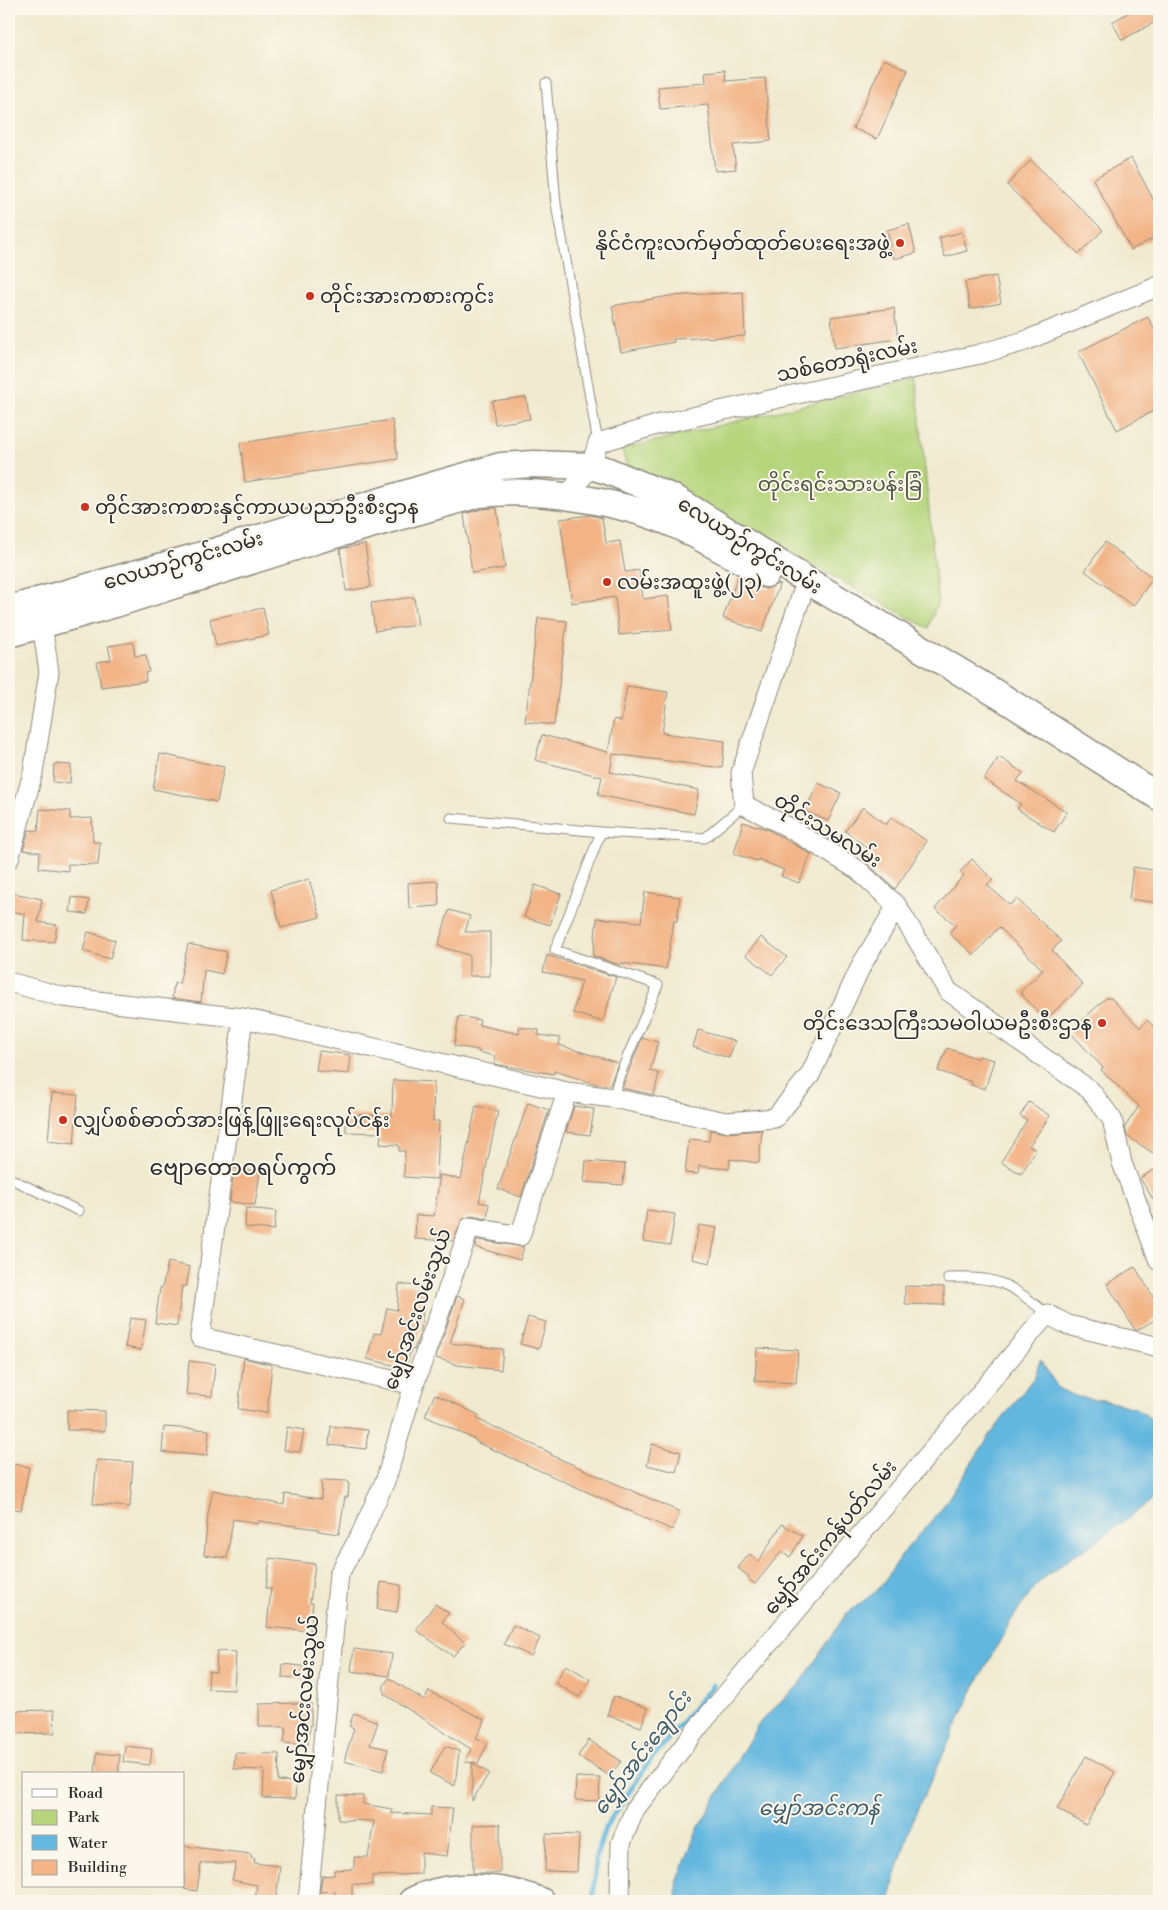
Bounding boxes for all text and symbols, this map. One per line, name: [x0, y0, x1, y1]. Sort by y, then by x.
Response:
place label: နိုင်ငံကူးလက်မှတ်ထုတ်ပေးရေးအဖွဲ့: [595, 229, 893, 260]
marker: နိုင်ငံကူးလက်မှတ်ထုတ်ပေးရေးအဖွဲ့: [894, 237, 906, 249]
place label: တိုင်းအားကစားကွင်း: [320, 282, 494, 313]
marker: တိုင်းအားကစားကွင်း: [304, 290, 316, 302]
street label: သစ်တောရုံးလမ်း: [774, 331, 921, 392]
park label: တိုင်းရင်းသားပန်းခြံ: [758, 470, 922, 501]
street label: လေယာဉ်ကွင်းလမ်း: [672, 489, 827, 602]
place label: တိုင်အားကစားနှင့်ကာယပညာဦးစီးဌာန: [95, 493, 419, 524]
marker: တိုင်အားကစားနှင့်ကာယပညာဦးစီးဌာန: [79, 501, 91, 513]
street label: လေယာဉ်ကွင်းလမ်း: [100, 524, 267, 598]
place label: လမ်းအထူးဖွဲ့(၂၃): [617, 568, 762, 599]
marker: လမ်းအထူးဖွဲ့(၂၃): [601, 576, 613, 588]
street label: တိုင်းသမလမ်း: [768, 786, 887, 877]
place label: တိုင်းဒေသကြီးသမဝါယမဦးစီးဌာန: [803, 1009, 1092, 1040]
marker: တိုင်းဒေသကြီးသမဝါယမဦးစီးဌာန: [1096, 1017, 1108, 1029]
place label: လျှပ်စစ်ဓာတ်အားဖြန့်ဖြူးရေးလုပ်ငန်း: [73, 1106, 390, 1137]
marker: လျှပ်စစ်ဓာတ်အားဖြန့်ဖြူးရေးလုပ်ငန်း: [57, 1114, 69, 1126]
district label: ဗျောတောဝရပ်ကွက်: [150, 1152, 336, 1186]
street label: မျှော်အင်းလမ်းသွယ်: [376, 1224, 461, 1395]
street label: မျှော်အင်းကန်ပတ်လမ်း: [757, 1454, 905, 1622]
street label: မျှော်အင်းလမ်းသွယ်: [283, 1613, 328, 1785]
water label: မျှော်အင်းချောင်း: [585, 1683, 701, 1823]
legend: [22, 1772, 185, 1888]
text: Road: [68, 1784, 103, 1803]
water label: မျှော်အင်းကန်: [758, 1793, 882, 1825]
text: Park: [68, 1808, 100, 1827]
text: Water: [67, 1834, 108, 1853]
text: Building: [67, 1858, 127, 1877]

